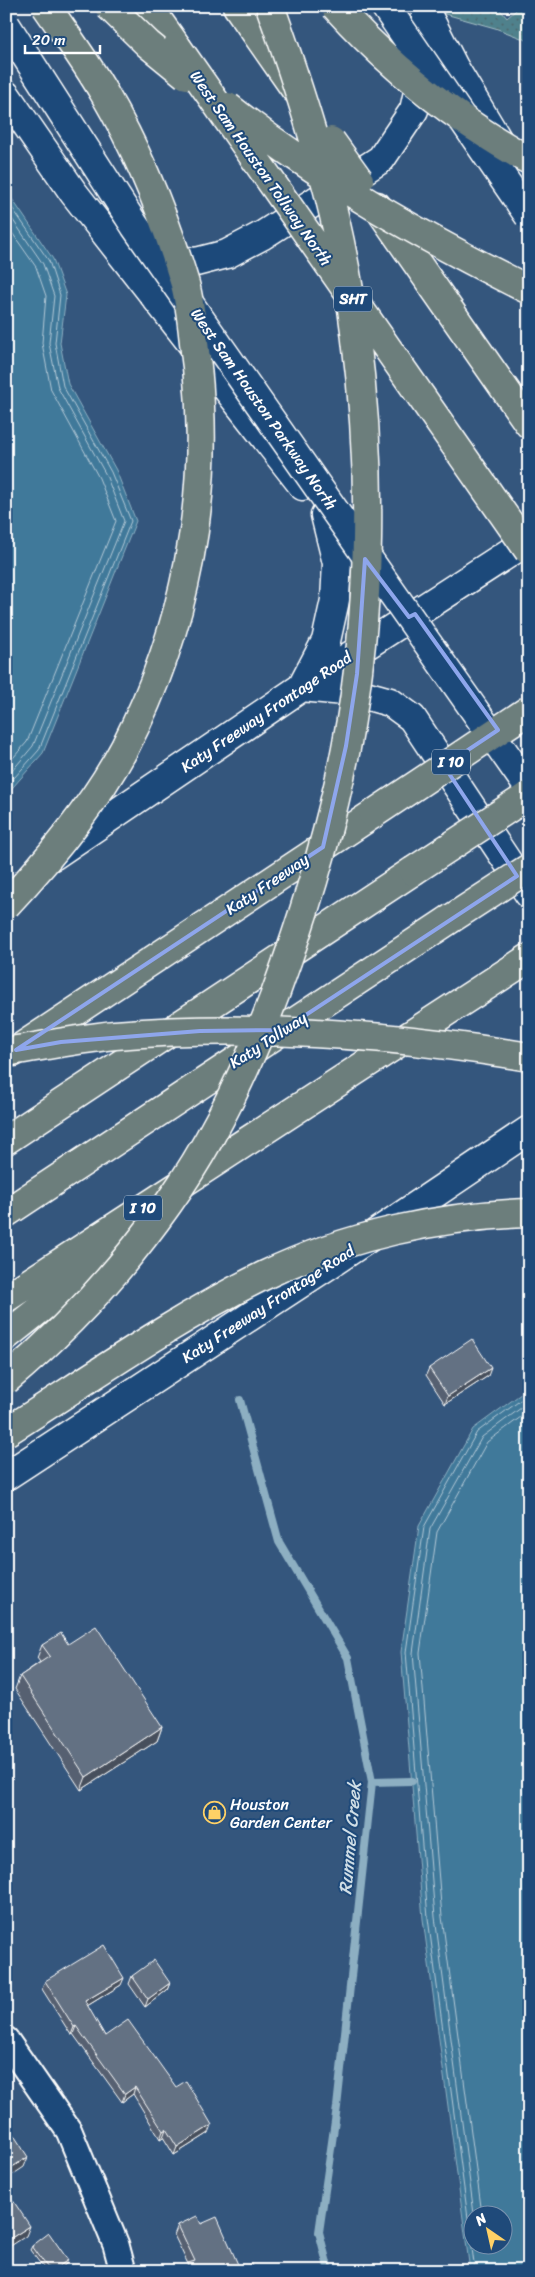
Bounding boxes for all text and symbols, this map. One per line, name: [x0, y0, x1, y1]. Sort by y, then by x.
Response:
scale bar: [25, 22, 100, 54]
text: 20 m: [32, 27, 66, 53]
street label: West Sam Houston Tollway North: [182, 64, 340, 272]
road number: SHT: [334, 286, 372, 312]
street label: West Sam Houston Parkway North: [183, 302, 345, 516]
street label: Katy Freeway Frontage Road: [174, 643, 359, 780]
road number: I 10: [432, 750, 470, 774]
street label: Katy Freeway: [219, 845, 315, 923]
street label: Katy Tollway: [223, 1003, 314, 1076]
road number: I 10: [124, 1196, 162, 1220]
street label: Katy Freeway Frontage Road: [175, 1236, 362, 1371]
water label: Rummel Creek: [329, 1778, 371, 1896]
place label: Houston Garden Center: [230, 1790, 334, 1837]
shop icon: Houston Garden Center: [202, 1801, 226, 1825]
north arrow: [462, 2204, 512, 2254]
text: N: [469, 2206, 492, 2233]

